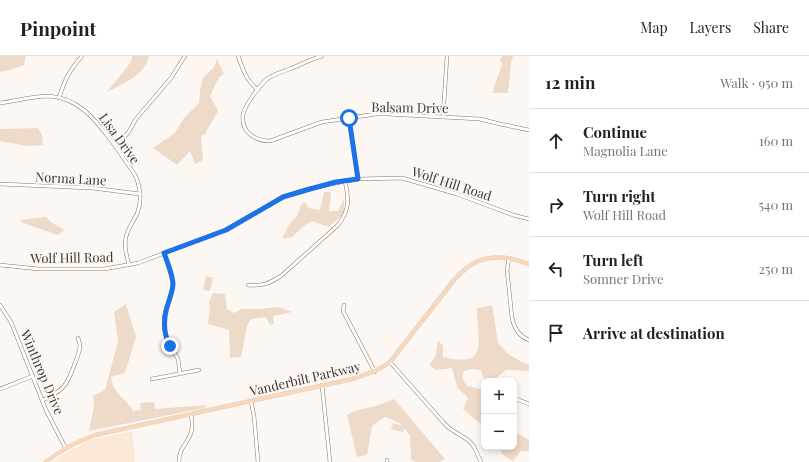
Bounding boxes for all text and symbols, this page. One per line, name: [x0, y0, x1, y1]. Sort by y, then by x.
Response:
text: Pinpoint: [20, 15, 96, 41]
text: Map: [640, 18, 668, 37]
text: Layers: [690, 18, 731, 37]
text: Share: [753, 18, 789, 37]
text: 12 min: [545, 71, 595, 93]
text: Walk · 950 m: [720, 74, 793, 91]
street label: Balsam Drive: [371, 98, 449, 116]
street label: Lisa Drive: [96, 109, 144, 167]
route start: [340, 109, 358, 127]
text: Continue: [583, 122, 647, 142]
icon: ahead: [545, 130, 567, 152]
text: 160 m: [759, 132, 793, 149]
text: Magnolia Lane: [583, 142, 668, 159]
street label: Wolf Hill Road: [409, 162, 495, 204]
street label: Norma Lane: [35, 168, 108, 188]
text: Turn right: [583, 186, 656, 206]
icon: right: [545, 194, 567, 216]
text: 540 m: [759, 196, 793, 213]
text: Wolf Hill Road: [583, 206, 666, 223]
street label: Wolf Hill Road: [29, 248, 114, 266]
text: Turn left: [583, 250, 644, 270]
icon: left: [545, 258, 567, 280]
text: 250 m: [759, 260, 793, 277]
text: Somner Drive: [583, 270, 664, 287]
icon: arrive: [545, 322, 567, 344]
text: Arrive at destination: [583, 323, 725, 343]
street label: Winthrop Drive: [17, 326, 69, 417]
route end: [161, 337, 179, 355]
street label: Vanderbilt Parkway: [247, 357, 363, 399]
map controls: [481, 378, 517, 450]
button: +: [481, 378, 517, 414]
button: −: [481, 414, 517, 450]

